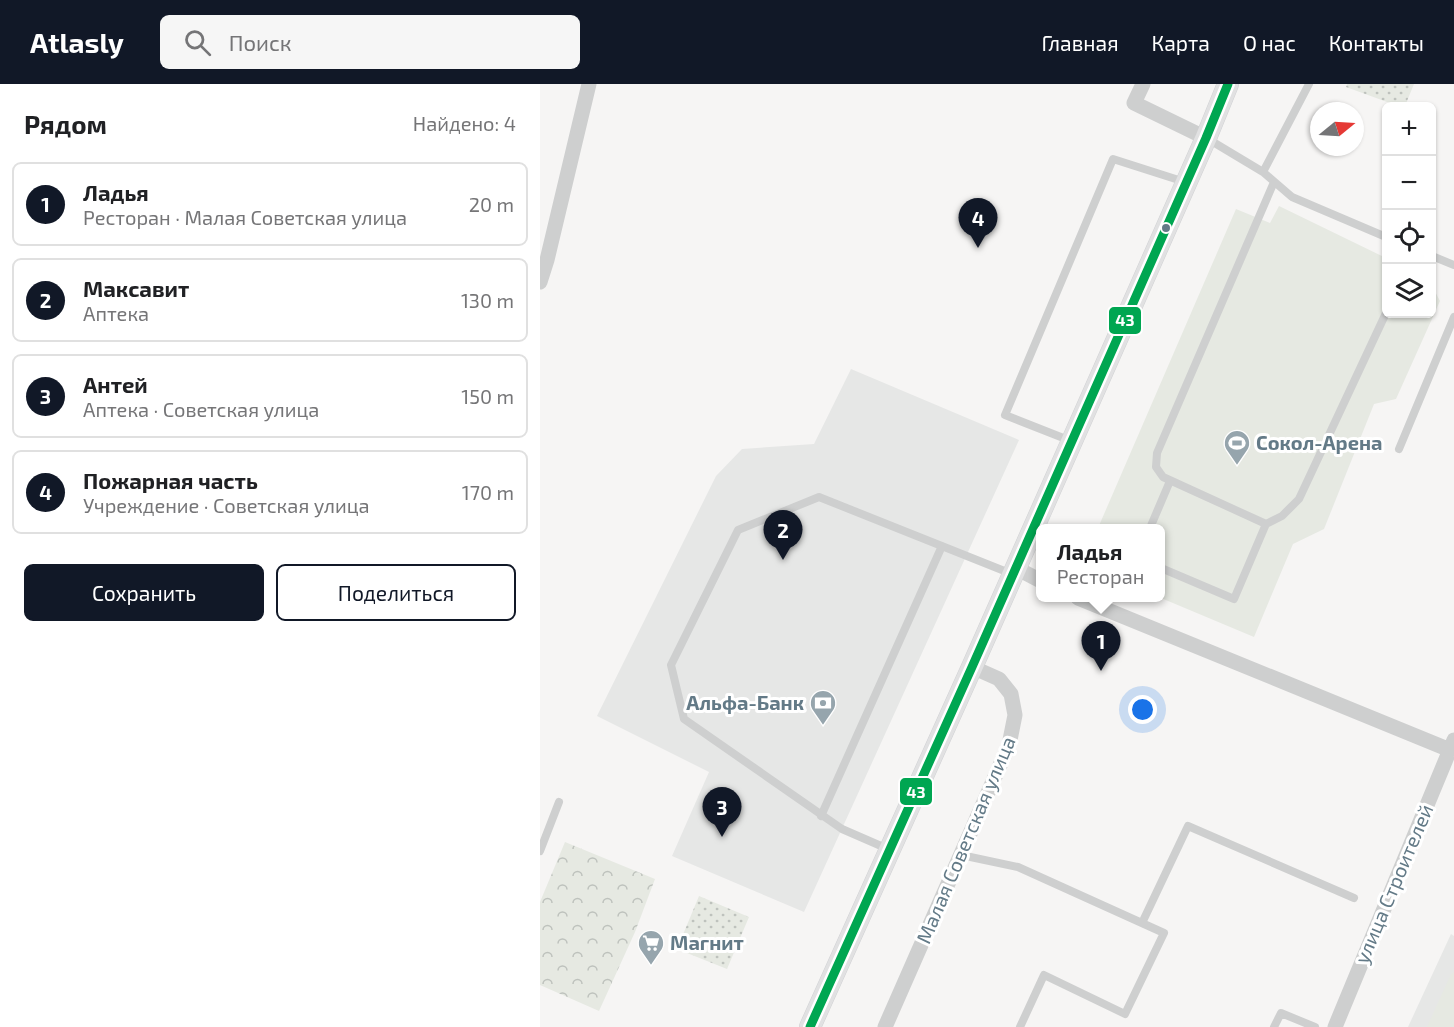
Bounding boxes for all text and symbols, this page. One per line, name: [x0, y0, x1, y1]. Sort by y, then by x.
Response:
search box: [160, 15, 580, 69]
text: Atlasly: [30, 25, 124, 59]
icon: search: [181, 26, 214, 59]
text: Поиск: [229, 29, 292, 55]
text: Главная: [1042, 30, 1119, 55]
text: Карта: [1152, 30, 1210, 55]
text: О нас: [1243, 30, 1296, 55]
text: Контакты: [1329, 30, 1424, 55]
north arrow: [1310, 102, 1364, 156]
map controls: [1382, 102, 1436, 318]
button: +: [1382, 102, 1436, 156]
text: Рядом: [24, 108, 107, 139]
text: Найдено: 4: [413, 111, 516, 135]
button: −: [1382, 156, 1436, 210]
text: Ладья: [83, 179, 149, 205]
text: 1: [41, 192, 50, 216]
text: 20 m: [469, 192, 514, 216]
pin: 4: [958, 198, 998, 248]
text: Ресторан · Малая Советская улица: [83, 205, 407, 229]
button: locate: [1382, 210, 1436, 264]
unlabelled marker: [1160, 222, 1172, 234]
button: layers: [1382, 264, 1436, 318]
text: Максавит: [83, 275, 189, 301]
text: 2: [40, 288, 51, 312]
text: 130 m: [461, 288, 514, 312]
text: Аптека: [83, 301, 149, 325]
line badge: 43: [1108, 306, 1142, 335]
text: 43: [1115, 310, 1135, 329]
text: Антей: [83, 371, 148, 397]
text: 3: [40, 384, 51, 408]
text: 150 m: [461, 384, 514, 408]
text: Аптека · Советская улица: [83, 397, 319, 421]
sports icon: Сокол-Арена: [1222, 428, 1252, 466]
place label: Сокол-Арена: [1256, 430, 1383, 454]
text: Пожарная часть: [83, 467, 258, 493]
text: 4: [39, 480, 52, 504]
text: 170 m: [462, 480, 514, 504]
text: Учреждение · Советская улица: [83, 493, 370, 517]
pin: 2: [764, 510, 802, 560]
popup: [1036, 524, 1165, 602]
text: Ладья: [1057, 538, 1122, 564]
button: Сохранить: [24, 564, 264, 621]
button: Поделиться: [276, 564, 516, 621]
text: Ресторан: [1057, 564, 1144, 588]
pin: 1: [1082, 622, 1120, 671]
bank icon: Альфа-Банк: [808, 688, 838, 726]
place label: Альфа-Банк: [686, 690, 804, 714]
your location: [1128, 695, 1157, 724]
street label: Малая Советская улица: [911, 732, 1021, 947]
line badge: 43: [899, 777, 933, 806]
text: 43: [906, 782, 926, 801]
pin: 3: [702, 788, 741, 837]
street label: улица Строителей: [1349, 800, 1438, 967]
supermarket icon: Магнит: [636, 928, 666, 966]
place label: Магнит: [670, 930, 744, 954]

